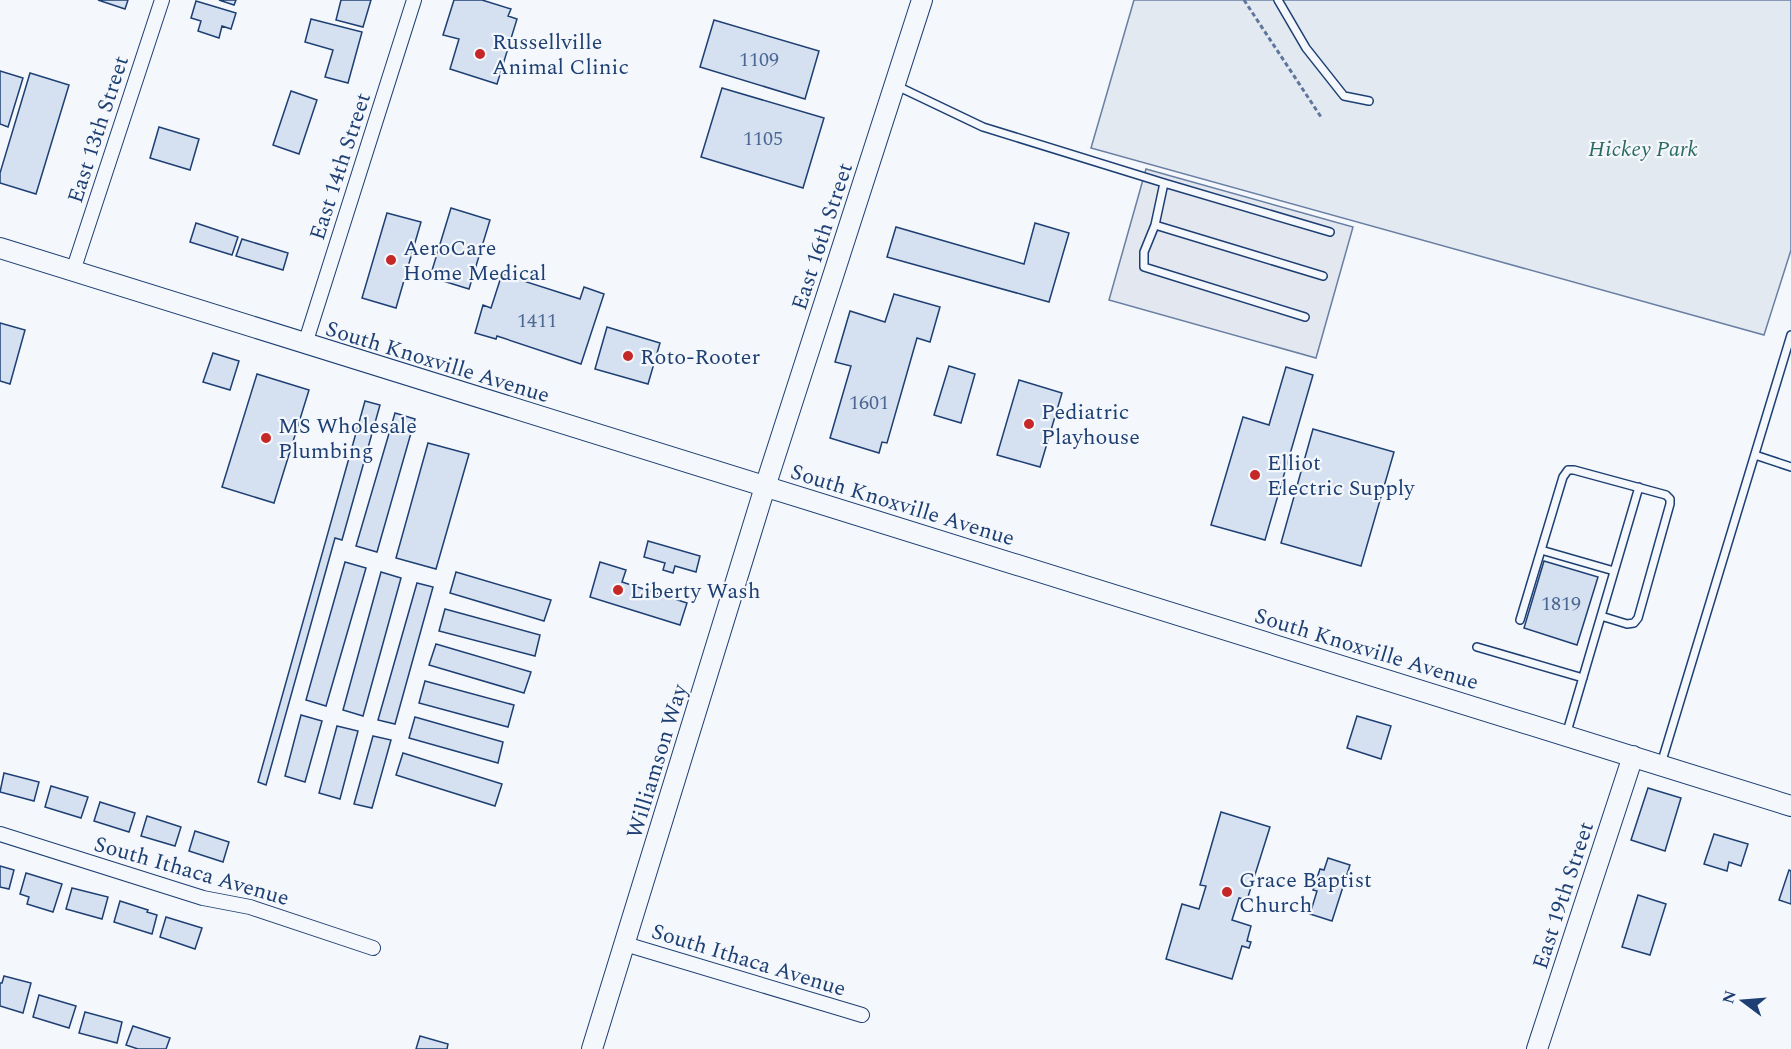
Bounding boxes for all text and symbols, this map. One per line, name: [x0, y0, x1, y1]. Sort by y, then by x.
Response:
place label: Russellville Animal Clinic: [492, 26, 629, 84]
house number: 1109: [739, 45, 779, 75]
marker: Russellville Animal Clinic: [473, 47, 487, 61]
street label: East 13th Street: [59, 51, 138, 208]
street label: East 14th Street: [301, 88, 380, 245]
house number: 1105: [743, 124, 783, 154]
park label: Hickey Park: [1588, 133, 1698, 166]
street label: East 16th Street: [783, 158, 862, 315]
place label: AeroCare Home Medical: [403, 232, 546, 290]
marker: AeroCare Home Medical: [384, 253, 398, 267]
house number: 1411: [517, 306, 557, 336]
street label: South Knoxville Avenue: [321, 313, 554, 412]
place label: Roto-Rooter: [640, 341, 760, 374]
marker: Roto-Rooter: [621, 349, 635, 363]
house number: 1601: [849, 388, 889, 418]
place label: Pediatric Playhouse: [1041, 396, 1140, 454]
place label: MS Wholesale Plumbing: [278, 410, 417, 468]
marker: Pediatric Playhouse: [1022, 417, 1036, 431]
marker: MS Wholesale Plumbing: [259, 431, 273, 445]
place label: Elliot Electric Supply: [1267, 447, 1416, 505]
street label: South Knoxville Avenue: [786, 456, 1019, 555]
marker: Elliot Electric Supply: [1248, 468, 1262, 482]
place label: Liberty Wash: [630, 575, 761, 608]
marker: Liberty Wash: [611, 583, 625, 597]
house number: 1819: [1541, 589, 1581, 619]
street label: South Knoxville Avenue: [1250, 600, 1483, 699]
street label: Williamson Way: [618, 679, 697, 843]
street label: East 19th Street: [1524, 817, 1603, 974]
street label: South Ithaca Avenue: [90, 828, 293, 915]
place label: Grace Baptist Church: [1239, 864, 1372, 922]
marker: Grace Baptist Church: [1220, 885, 1234, 899]
street label: South Ithaca Avenue: [647, 915, 850, 1006]
north arrow: [1713, 971, 1773, 1031]
text: N: [1716, 988, 1743, 1007]

